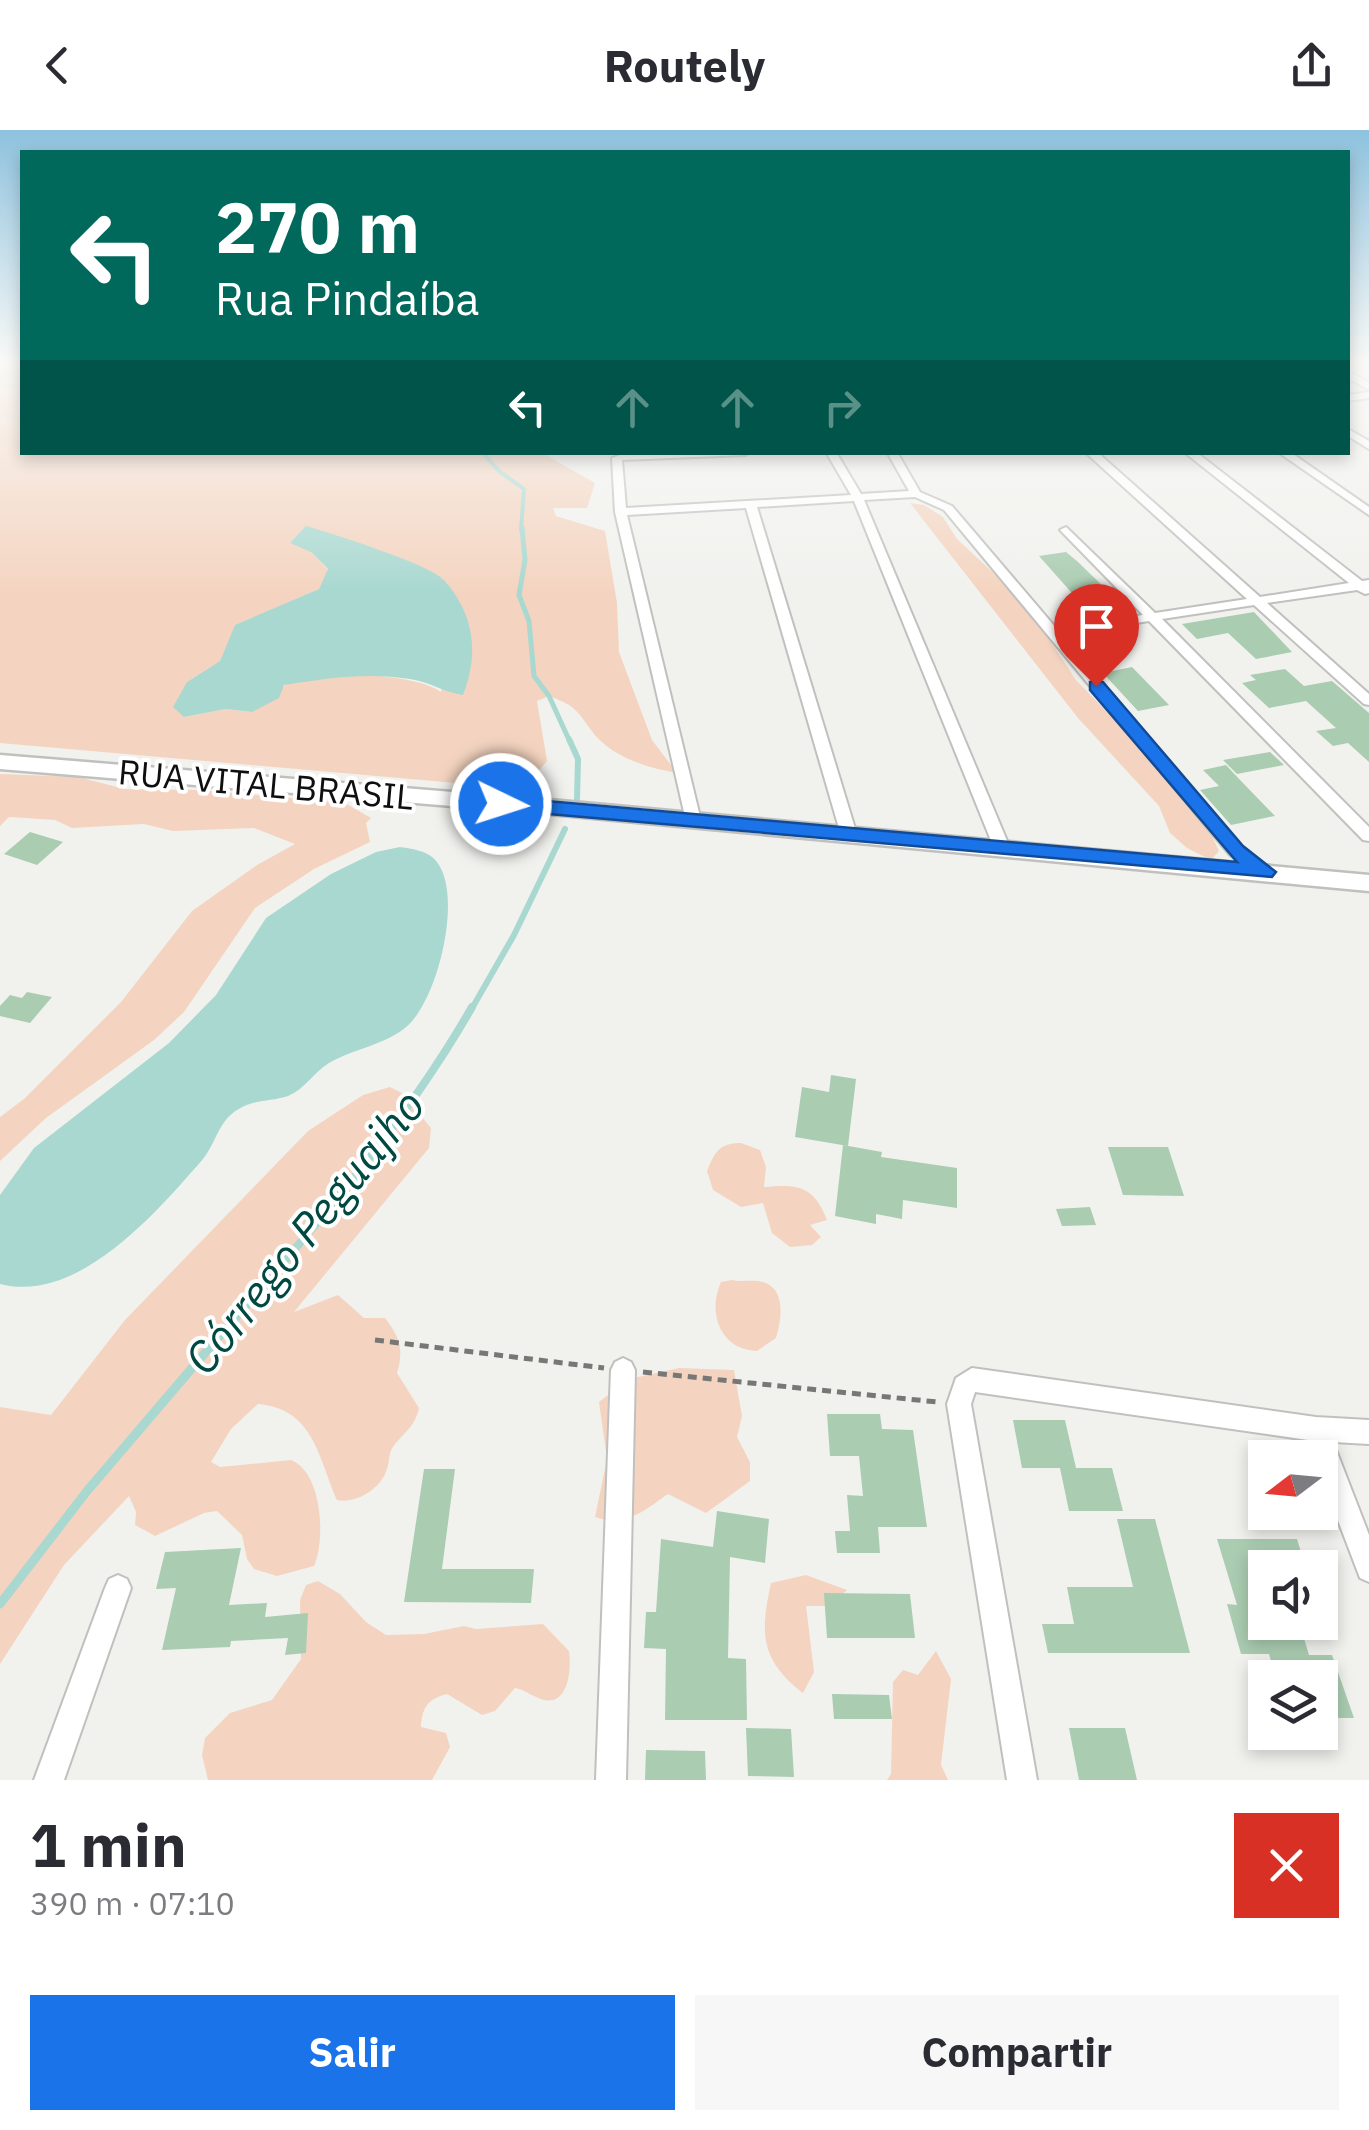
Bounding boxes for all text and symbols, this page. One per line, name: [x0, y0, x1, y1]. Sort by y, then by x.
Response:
text: Routely: [604, 36, 765, 94]
icon: back: [30, 38, 85, 93]
icon: share: [1284, 38, 1339, 93]
text: 270 m: [215, 181, 420, 272]
icon: left: [50, 190, 180, 320]
text: Rua Pindaíba: [215, 269, 480, 327]
icon: left: [500, 380, 555, 435]
icon: ahead: [605, 380, 660, 435]
icon: ahead: [710, 380, 765, 435]
icon: right: [815, 380, 870, 435]
pin: [1054, 584, 1139, 687]
icon: arrive: [1069, 599, 1124, 654]
street label: RUA VITAL BRASIL: [116, 748, 416, 820]
position arrow: [449, 752, 553, 856]
water label: Córrego Peguajho: [171, 1077, 437, 1385]
north arrow: [1248, 1440, 1338, 1530]
map controls: [1248, 1440, 1338, 1750]
button: sound: [1248, 1550, 1338, 1640]
button: layers: [1248, 1660, 1338, 1750]
text: 1 min: [30, 1805, 187, 1884]
button: close: [1234, 1813, 1339, 1918]
text: 390 m · 07:10: [30, 1882, 235, 1924]
button: Salir: [30, 1995, 675, 2110]
button: Compartir: [695, 1995, 1339, 2110]

